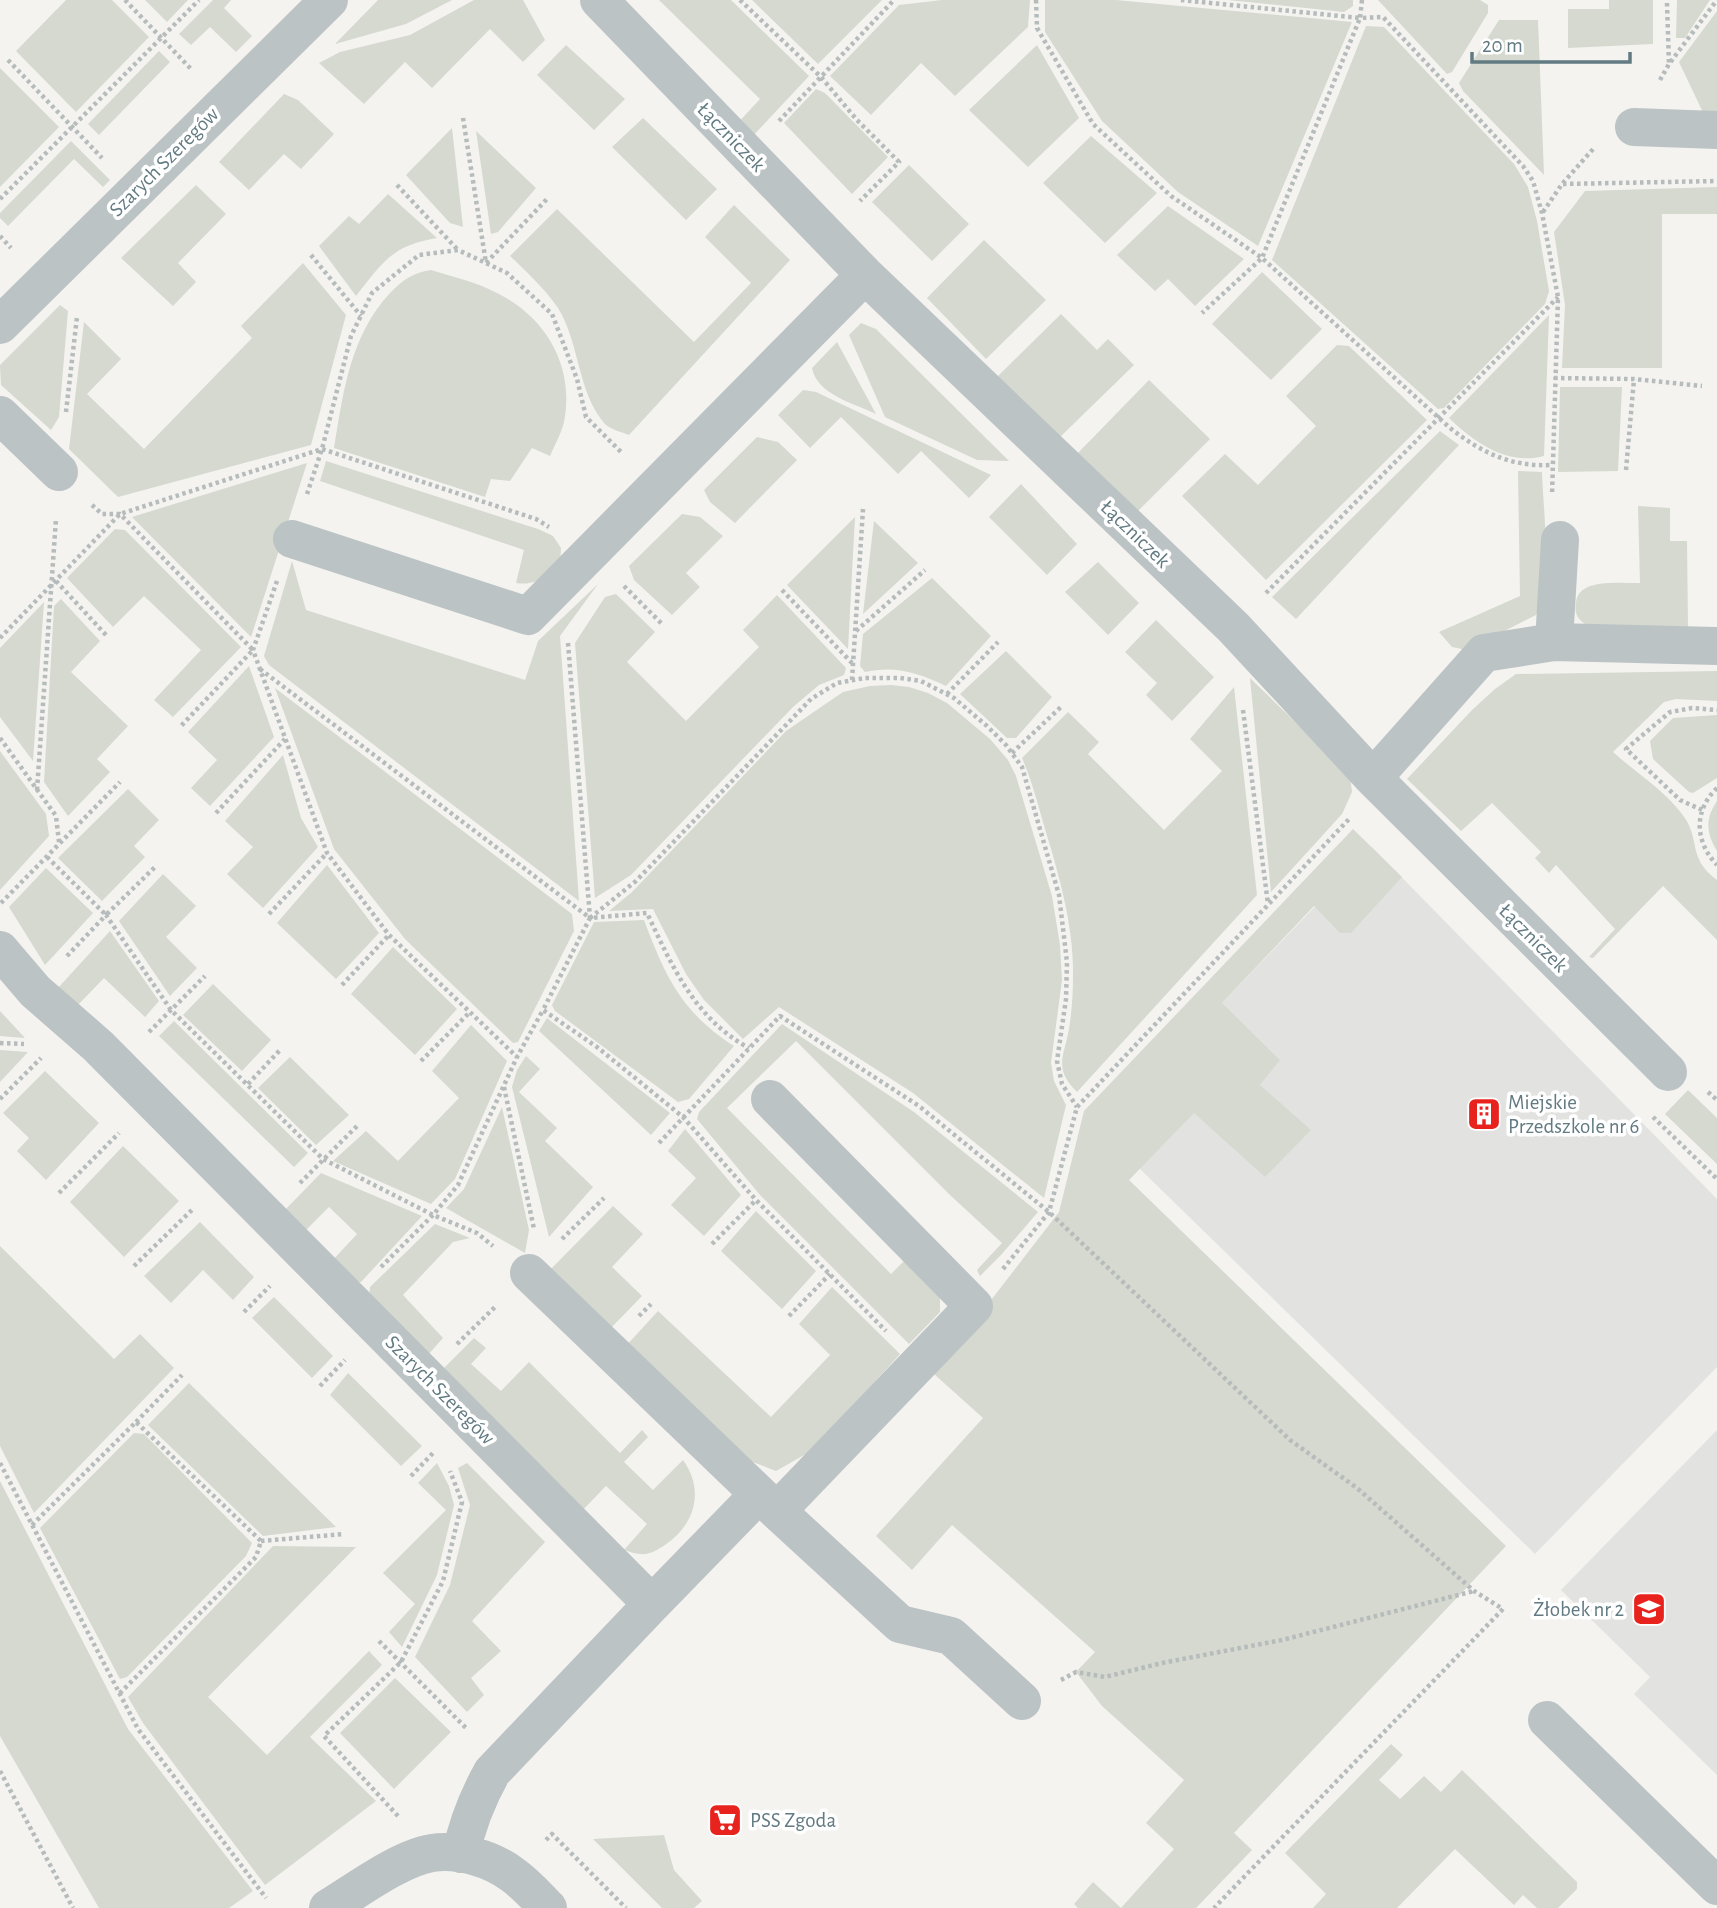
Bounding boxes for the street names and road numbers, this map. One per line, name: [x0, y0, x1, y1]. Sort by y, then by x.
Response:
street label: Łączniczek: [693, 98, 769, 176]
street label: Szarych Szeregów: [105, 103, 223, 221]
street label: Łączniczek: [1096, 496, 1174, 572]
street label: Łączniczek: [1495, 900, 1571, 976]
street label: Szarych Szeregów: [381, 1331, 499, 1449]

